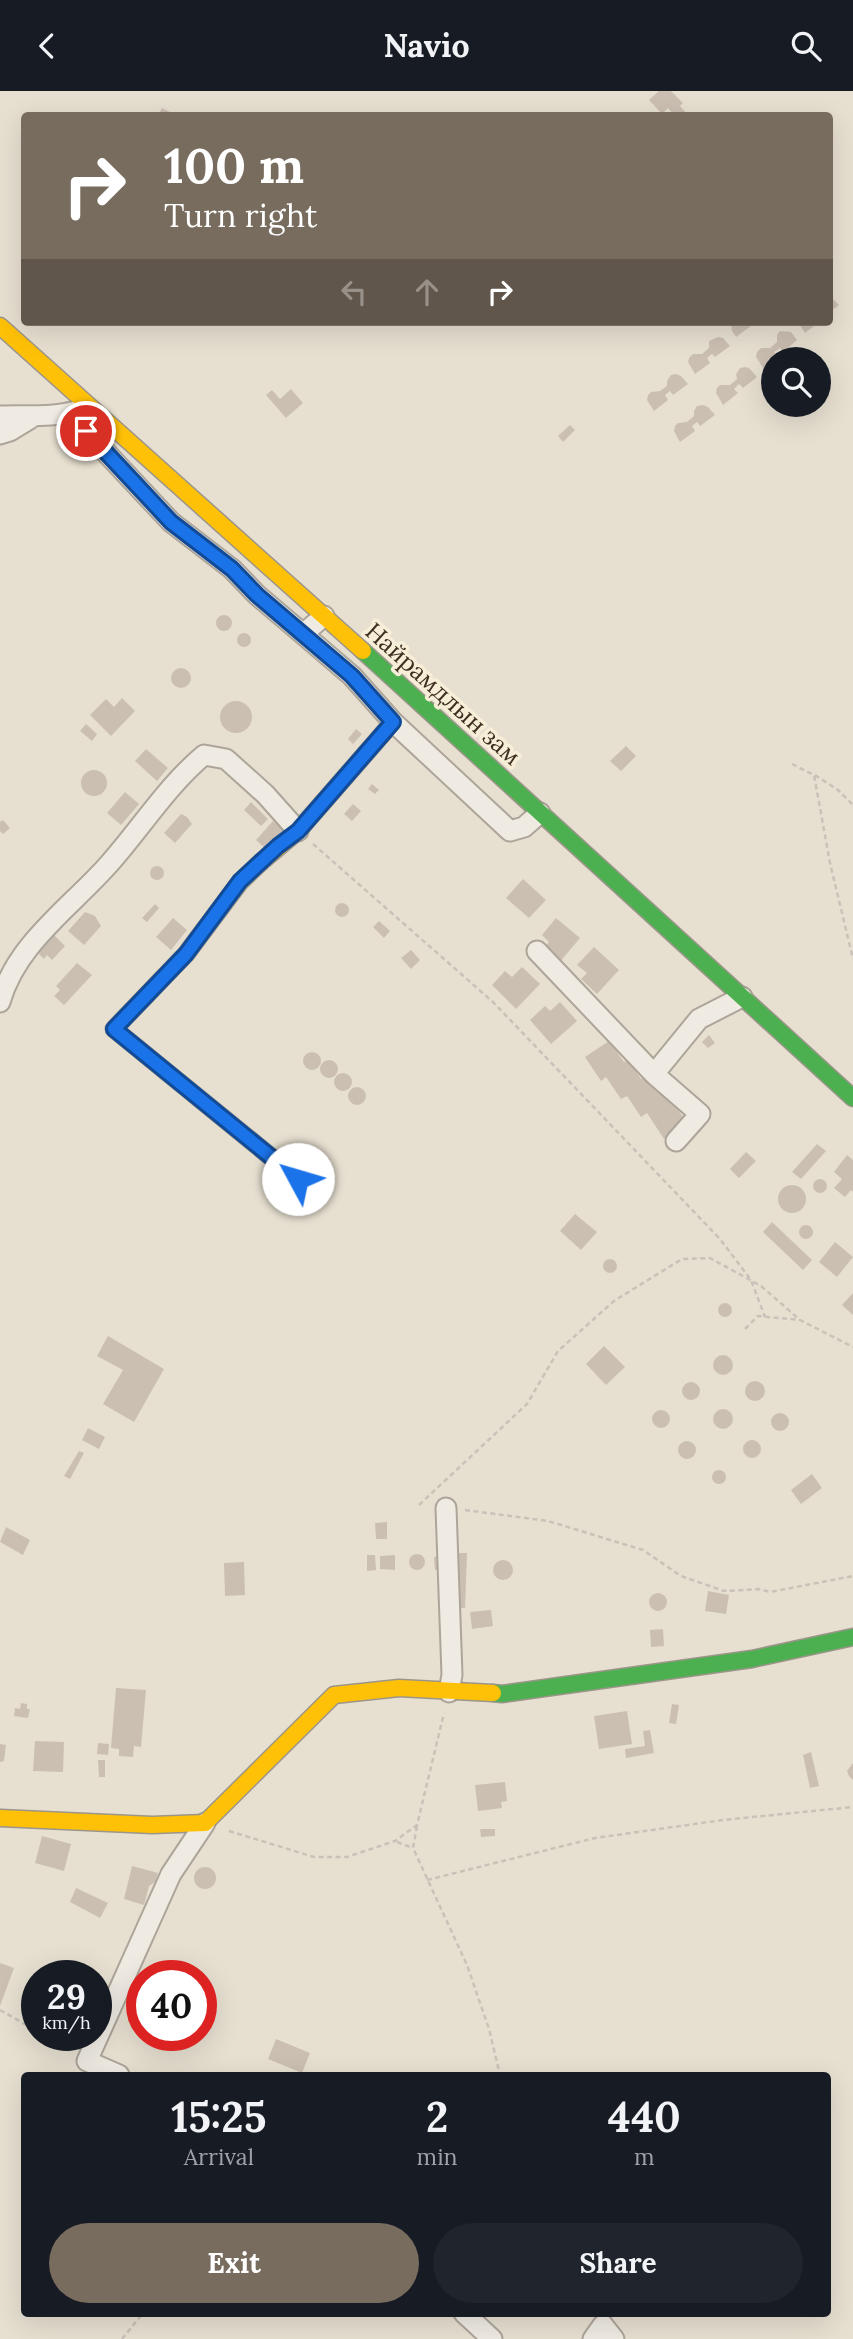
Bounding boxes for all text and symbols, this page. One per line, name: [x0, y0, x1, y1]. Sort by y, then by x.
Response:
text: Navio: [383, 25, 470, 66]
icon: back: [28, 27, 66, 65]
icon: search: [787, 27, 825, 65]
text: 100 m: [164, 134, 304, 196]
icon: right: [49, 140, 140, 231]
text: Turn right: [164, 195, 317, 236]
icon: left: [335, 273, 373, 311]
icon: ahead: [408, 273, 446, 311]
icon: right: [481, 273, 519, 311]
map controls: [761, 347, 831, 417]
button: search: [761, 347, 831, 417]
pin: [56, 401, 116, 461]
icon: arrive: [67, 412, 105, 450]
street label: Найрамдлын зам: [359, 616, 528, 772]
position arrow: [261, 1142, 335, 1216]
speed limit sign: 40: [126, 1960, 217, 2051]
text: 29: [47, 1974, 86, 2019]
text: km/h: [42, 2011, 91, 2034]
text: 15:25: [171, 2090, 266, 2144]
text: 2: [426, 2090, 448, 2144]
text: 440: [608, 2090, 681, 2144]
text: Arrival: [184, 2142, 254, 2171]
text: min: [417, 2142, 458, 2171]
text: m: [634, 2142, 655, 2171]
button: Exit: [49, 2223, 419, 2303]
button: Share: [433, 2223, 803, 2303]

